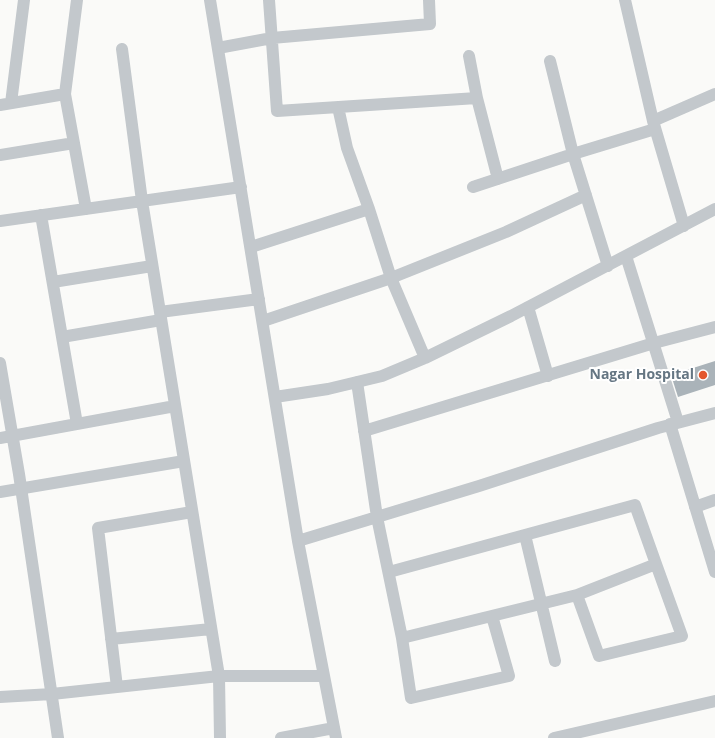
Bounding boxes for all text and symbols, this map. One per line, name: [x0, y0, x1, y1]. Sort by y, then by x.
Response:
place label: Nagar Hospital: [590, 367, 694, 383]
marker: Nagar Hospital: [697, 369, 709, 381]

